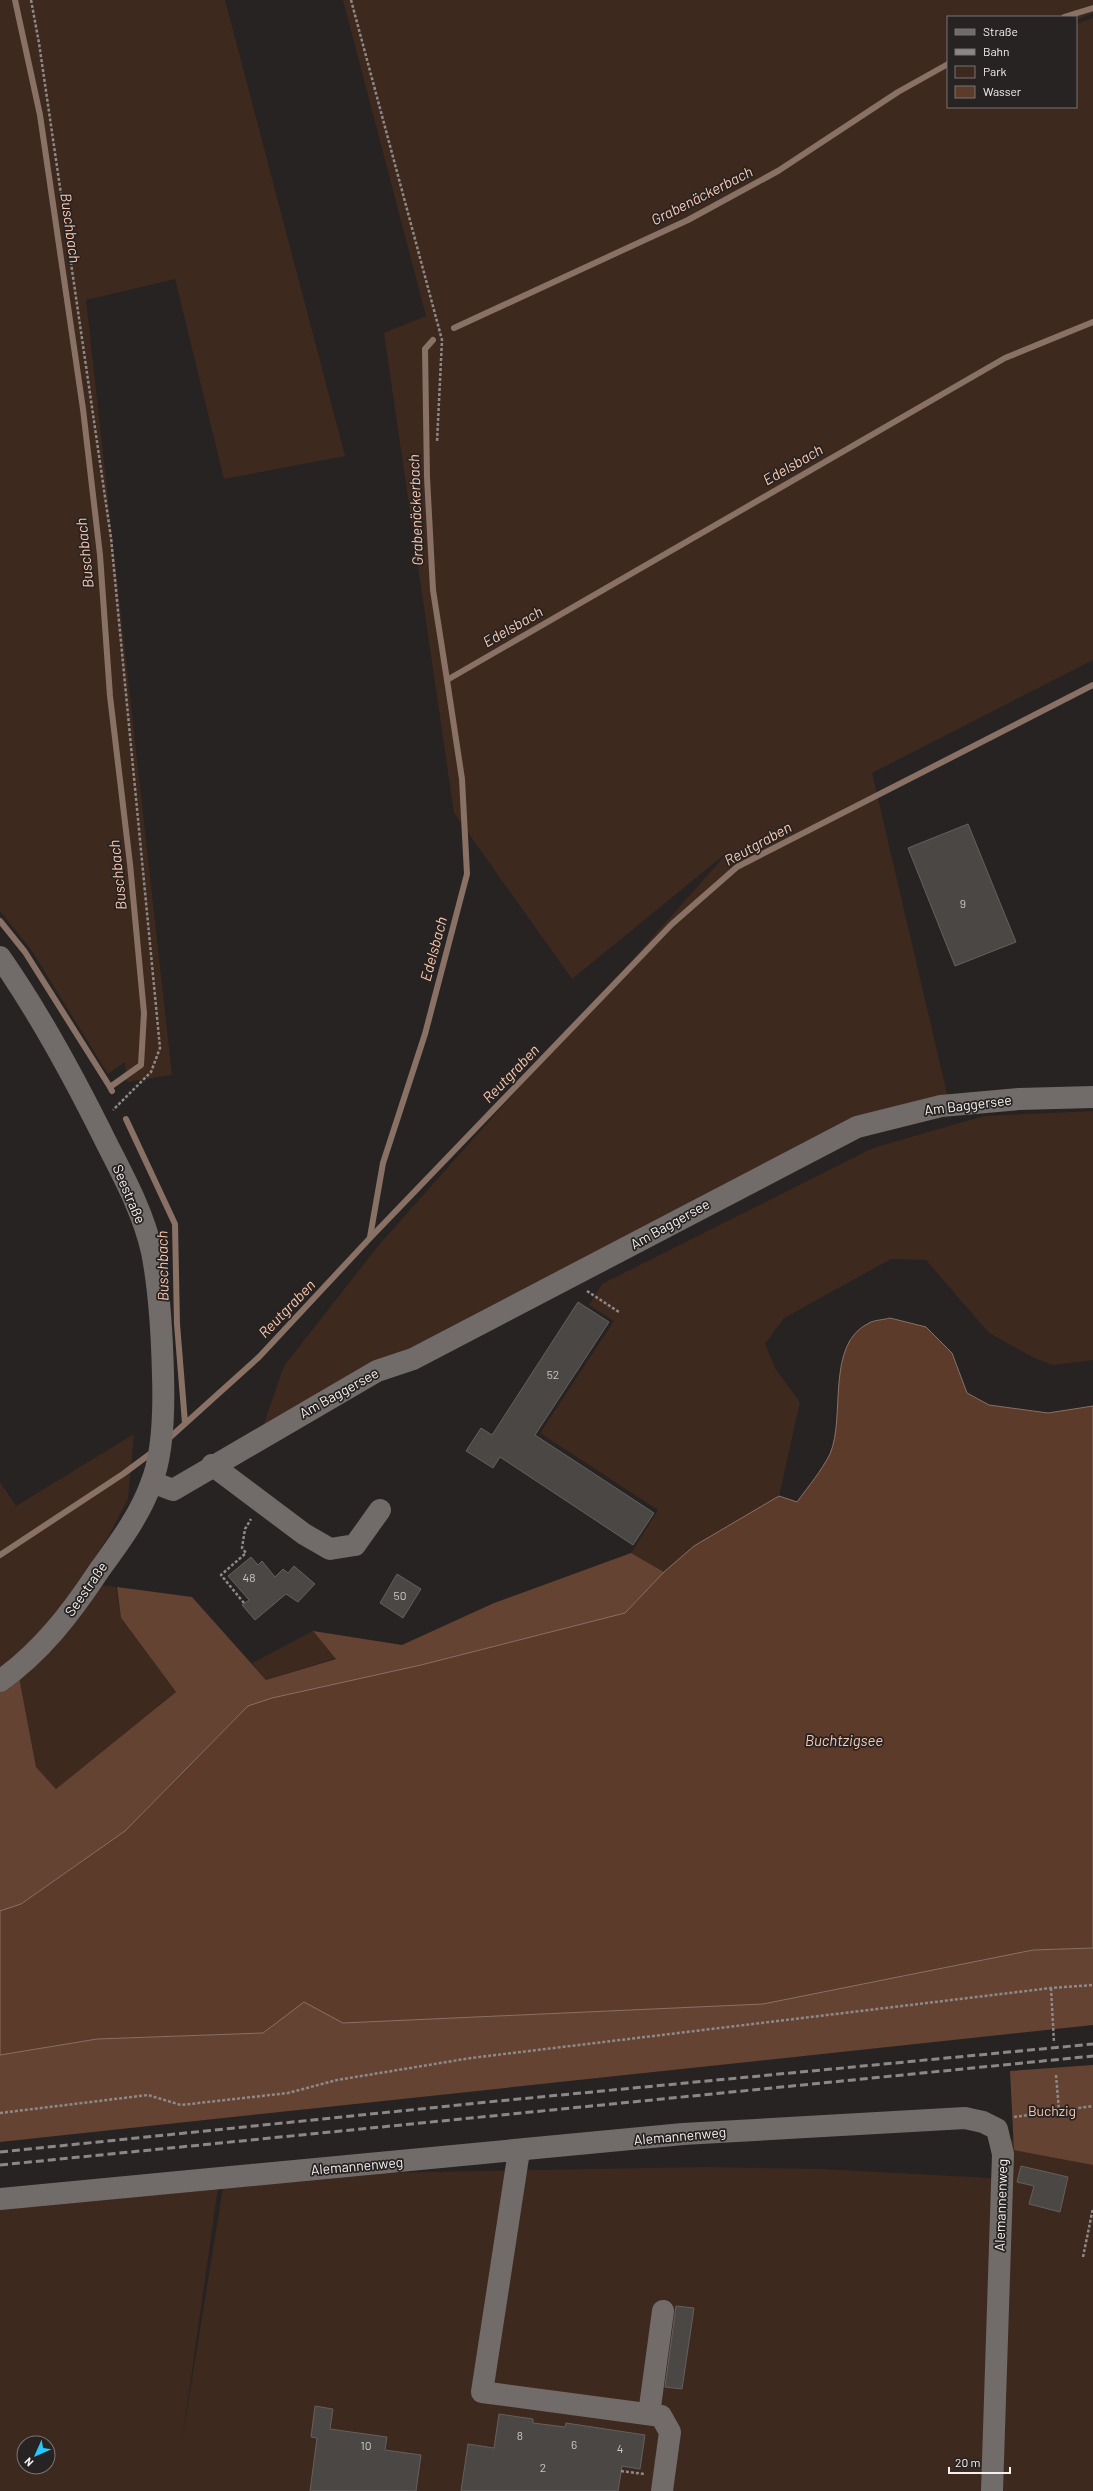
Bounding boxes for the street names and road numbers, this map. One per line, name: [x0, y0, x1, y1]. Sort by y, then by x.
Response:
street label: Am Baggersee: [923, 1091, 1013, 1118]
street label: Seestraße: [109, 1162, 149, 1226]
street label: Am Baggersee: [627, 1195, 712, 1252]
street label: Am Baggersee: [296, 1364, 381, 1421]
street label: Seestraße: [61, 1558, 110, 1619]
street label: Alemannenweg: [633, 2123, 727, 2148]
street label: Alemannenweg: [310, 2153, 404, 2178]
street label: Alemannenweg: [990, 2158, 1011, 2252]

